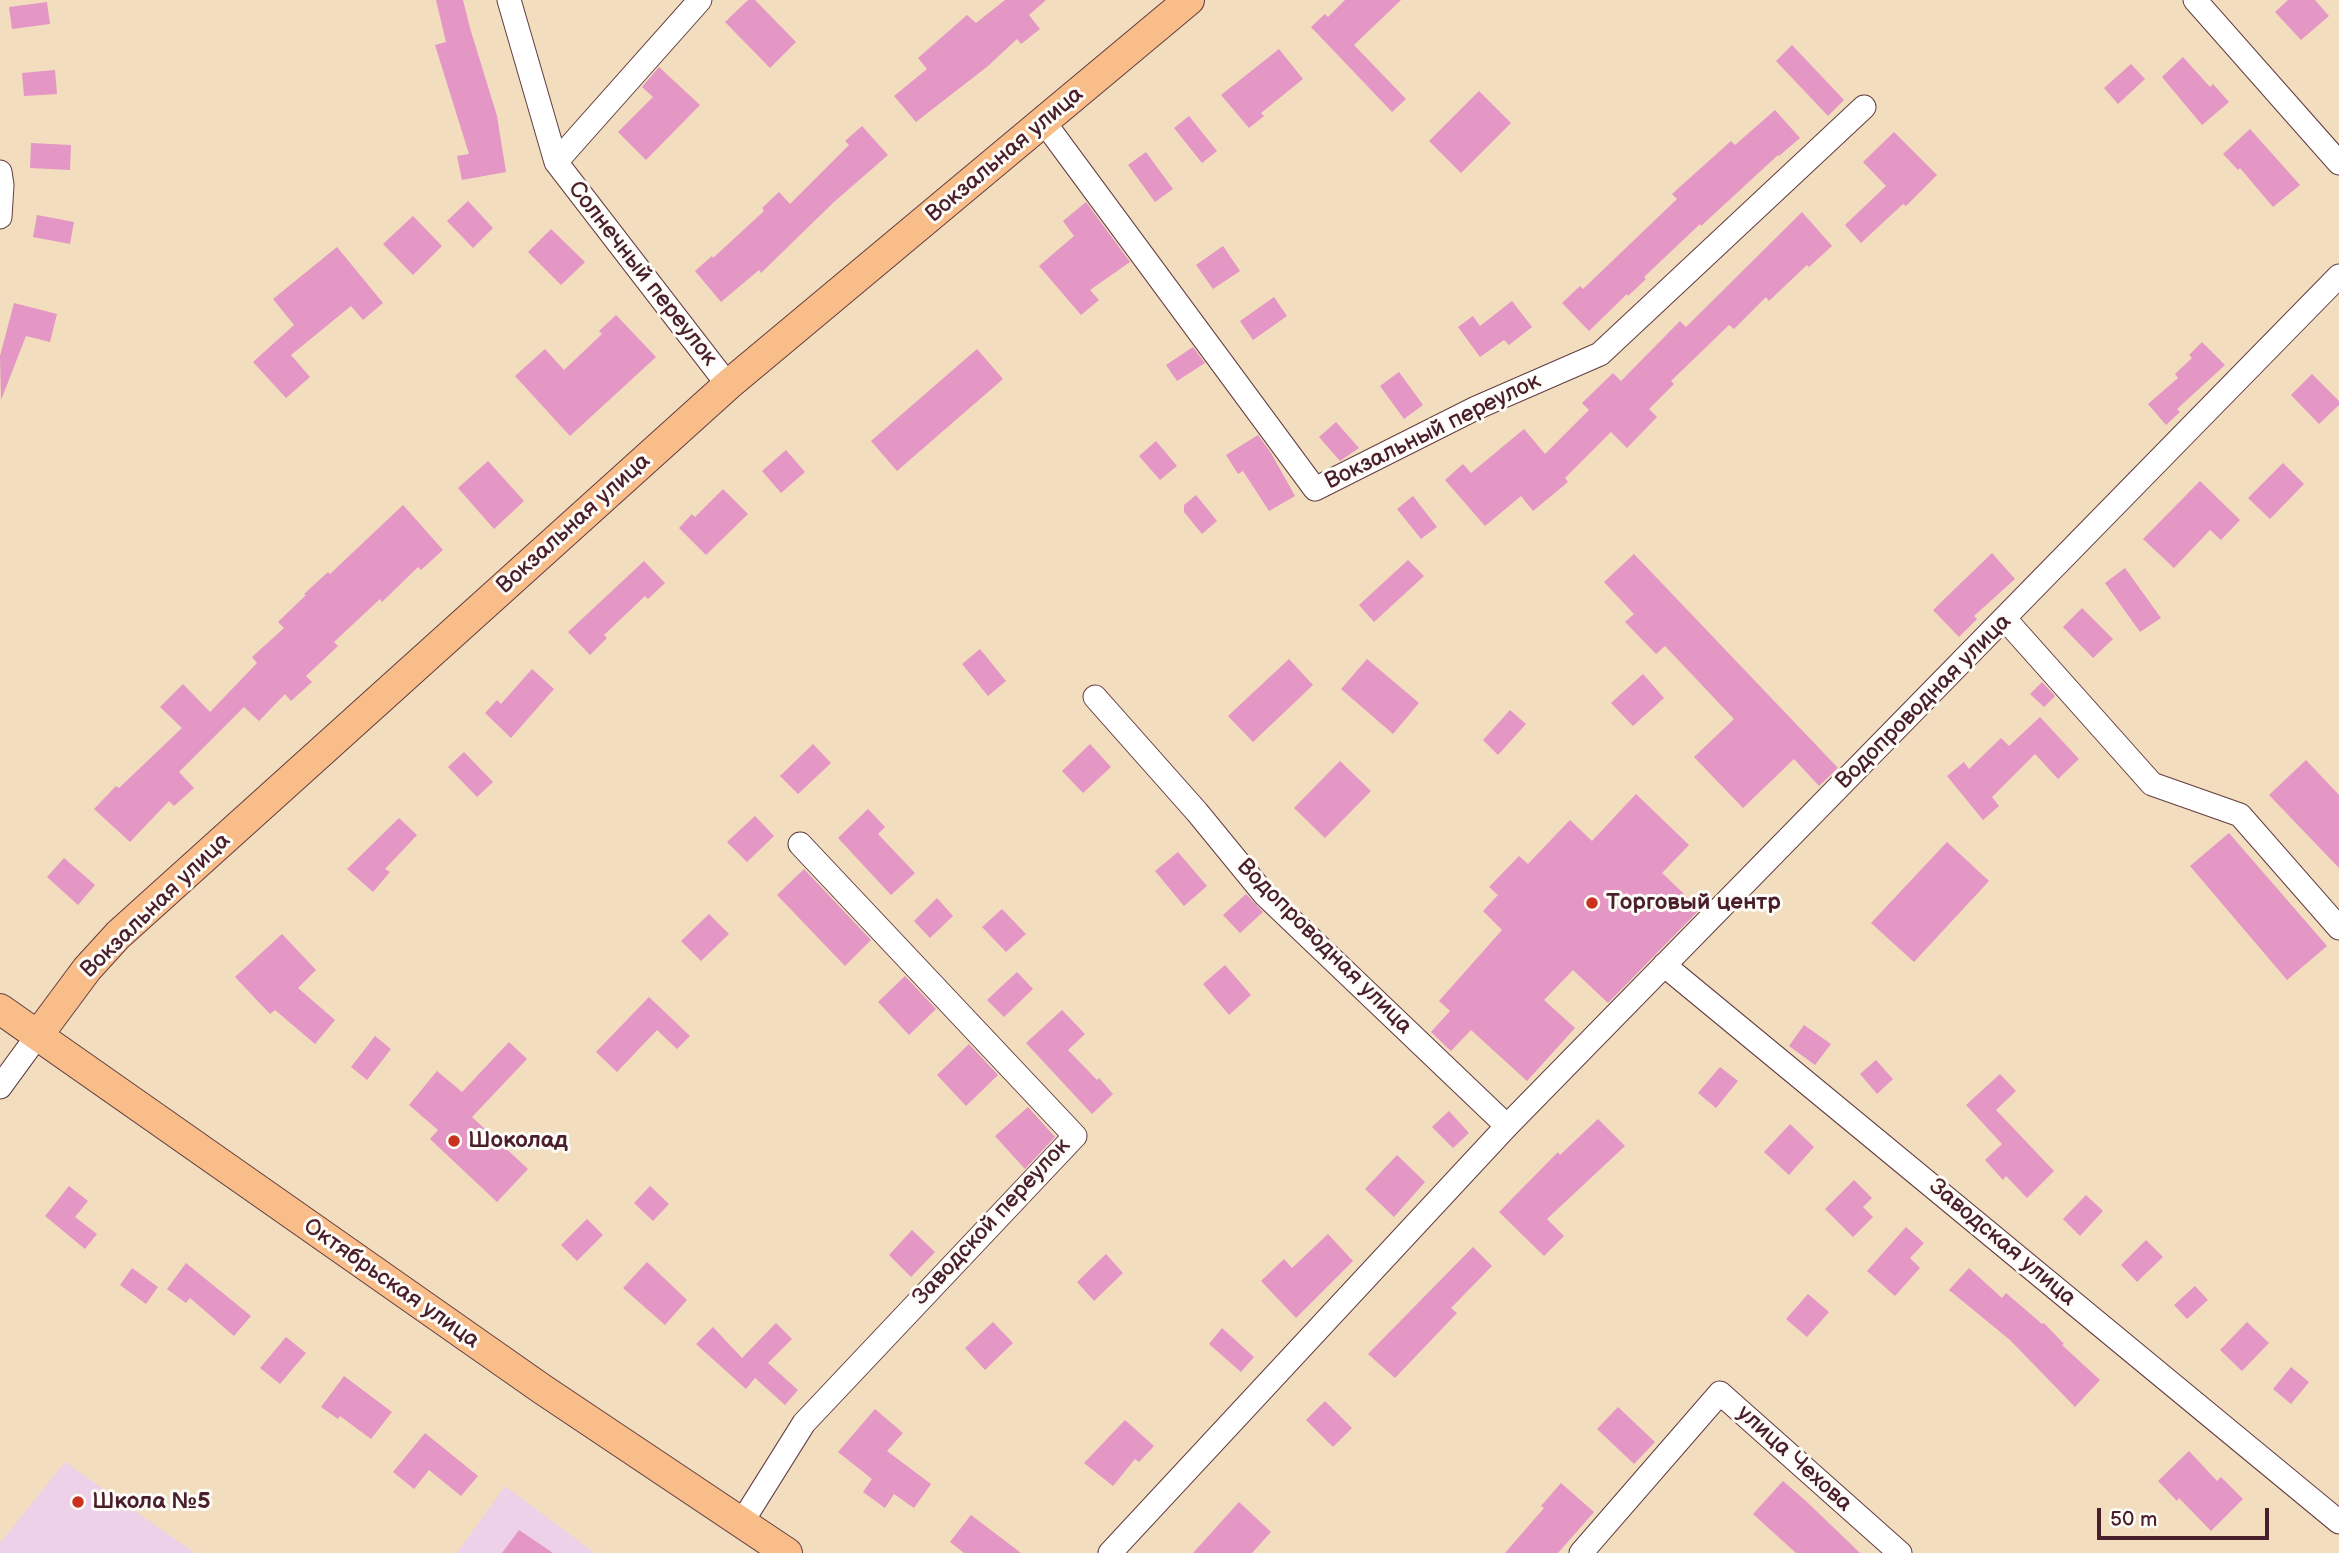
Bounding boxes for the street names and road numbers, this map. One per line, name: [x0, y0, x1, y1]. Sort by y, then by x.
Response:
street label: Вокзальная улица: [921, 81, 1089, 229]
street label: Солнечный переулок: [561, 176, 723, 372]
street label: Вокзальный переулок: [1321, 368, 1545, 496]
street label: Вокзальная улица: [491, 448, 657, 600]
street label: Водопроводная улица: [1831, 609, 2017, 795]
street label: Вокзальная улица: [75, 828, 237, 984]
street label: Водопроводная улица: [1231, 854, 1417, 1040]
street label: Заводской переулок: [907, 1133, 1077, 1311]
street label: Заводская улица: [1923, 1173, 2081, 1313]
street label: Октябрьская улица: [298, 1213, 484, 1355]
street label: улица Чехова: [1731, 1400, 1857, 1518]

